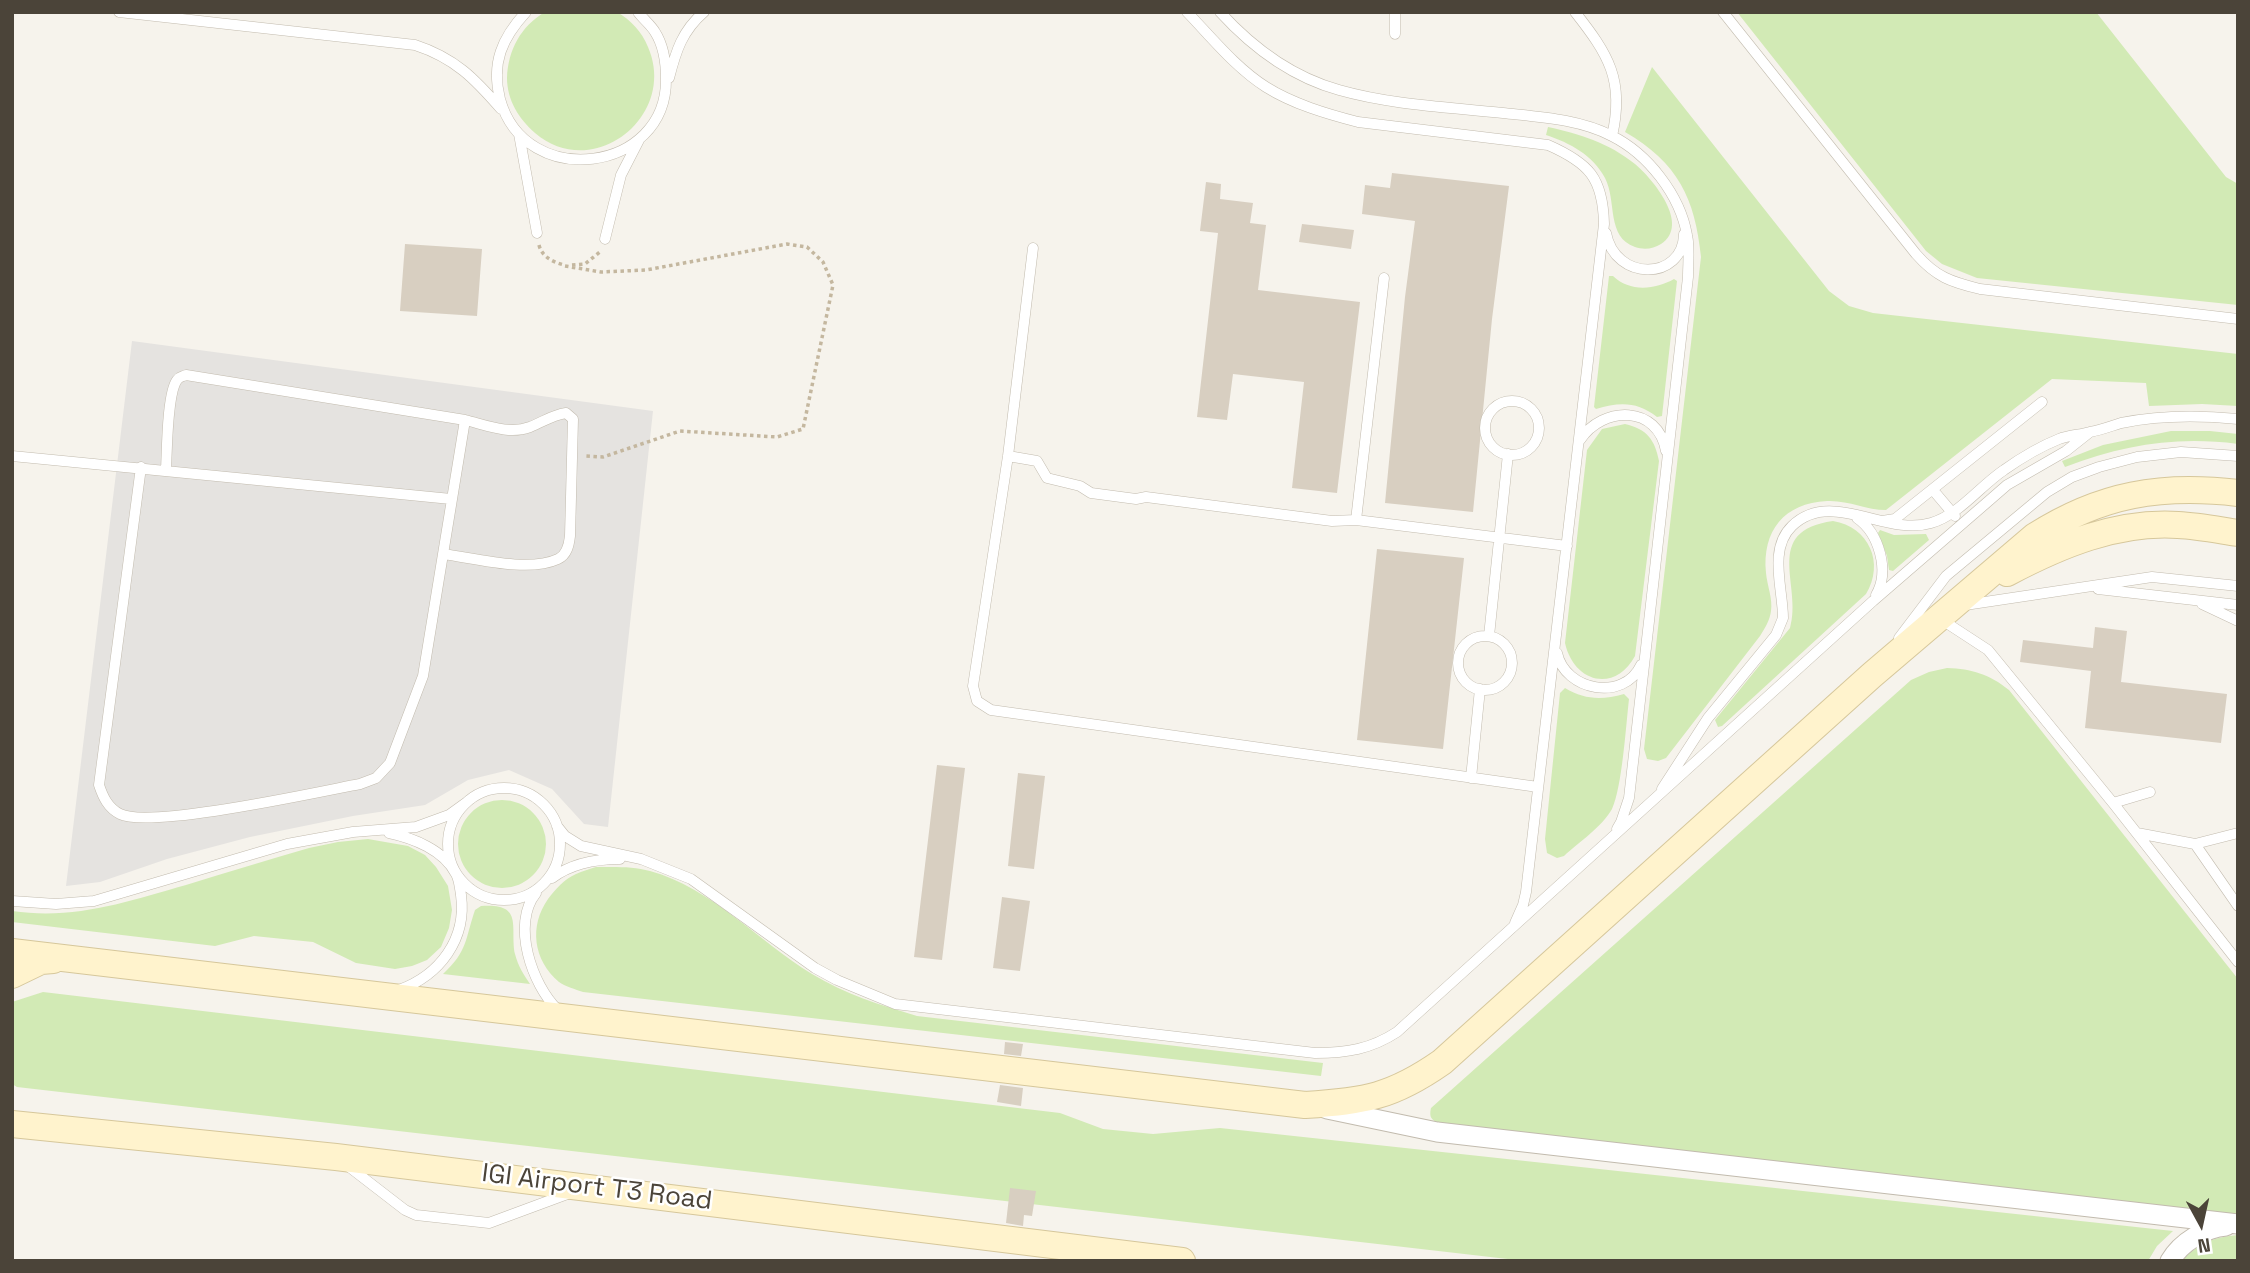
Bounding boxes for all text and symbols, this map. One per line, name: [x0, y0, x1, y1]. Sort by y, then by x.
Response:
street label: IGI Airport T3 Road: [480, 1158, 714, 1218]
north arrow: [2166, 1189, 2236, 1259]
text: N: [2196, 1232, 2212, 1259]

